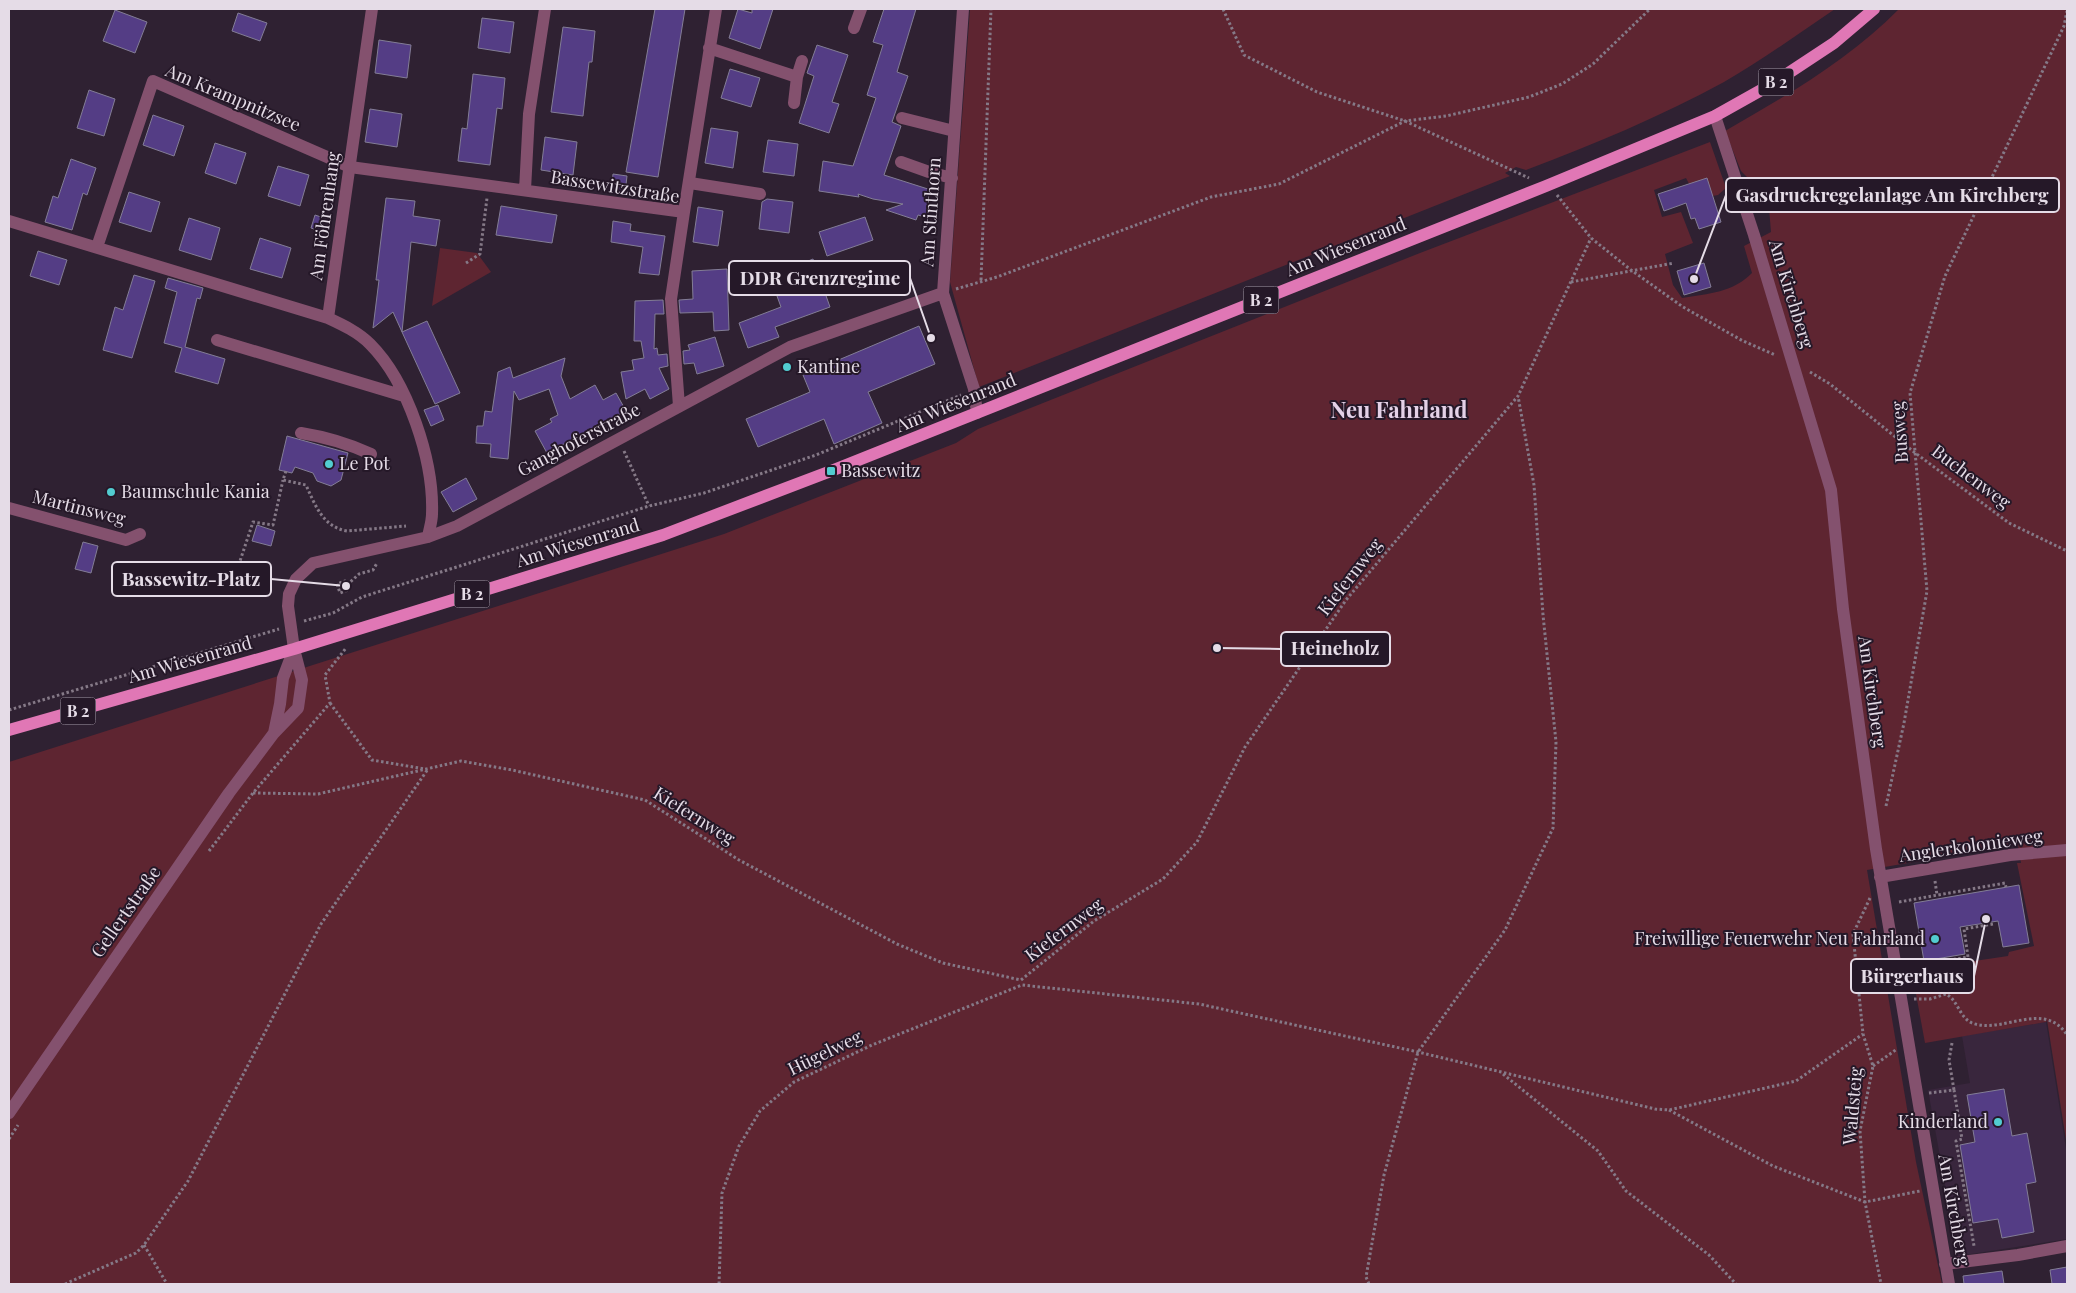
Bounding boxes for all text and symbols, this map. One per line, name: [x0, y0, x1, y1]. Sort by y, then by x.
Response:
street label: Am Krampnitzsee: [161, 57, 304, 136]
road number: B 2: [1758, 68, 1794, 95]
street label: Am Föhrenhang: [303, 150, 345, 282]
street label: Am Stinthorn: [914, 156, 946, 268]
street label: Bassewitzstraße: [549, 164, 681, 208]
callout: Gasdruckregelanlage Am Kirchberg: [1726, 178, 2059, 212]
text: Gasdruckregelanlage Am Kirchberg: [1736, 181, 2049, 207]
street label: Am Wiesenrand: [1281, 211, 1410, 281]
street label: Am Kirchberg: [1764, 235, 1820, 352]
callout: DDR Grenzregime: [729, 261, 910, 295]
text: DDR Grenzregime: [740, 264, 900, 290]
road number: B 2: [1244, 286, 1278, 314]
place label: Kantine: [797, 354, 860, 378]
marker: Kantine: [781, 361, 793, 373]
street label: Am Wiesenrand: [891, 367, 1020, 437]
district label: Neu Fahrland: [1330, 394, 1468, 424]
street label: Ganghoferstraße: [513, 397, 644, 482]
street label: Busweg: [1885, 400, 1913, 464]
street label: Buchenweg: [1927, 439, 2016, 514]
place label: Le Pot: [339, 451, 390, 475]
marker: Le Pot: [323, 458, 335, 470]
place label: Bassewitz: [841, 458, 920, 482]
marker: Bassewitz: [825, 465, 837, 477]
place label: Baumschule Kania: [121, 479, 270, 503]
street label: Martinsweg: [30, 484, 129, 530]
marker: Baumschule Kania: [105, 486, 117, 498]
street label: Am Wiesenrand: [512, 512, 643, 572]
street label: Kiefernweg: [1311, 532, 1387, 620]
callout: Bassewitz-Platz: [112, 562, 271, 596]
text: Bassewitz-Platz: [122, 565, 260, 591]
road number: B 2: [454, 580, 490, 608]
street label: Am Wiesenrand: [124, 630, 255, 688]
callout: Heineholz: [1281, 632, 1390, 666]
street label: Am Kirchberg: [1853, 633, 1893, 750]
text: Heineholz: [1291, 634, 1379, 660]
road number: B 2: [60, 698, 96, 724]
street label: Kiefernweg: [649, 781, 740, 850]
street label: Anglerkolonieweg: [1897, 823, 2045, 867]
street label: Gellertstraße: [85, 861, 166, 962]
street label: Kiefernweg: [1019, 892, 1108, 966]
place label: Freiwillige Feuerwehr Neu Fahrland: [1634, 926, 1926, 950]
marker: Freiwillige Feuerwehr Neu Fahrland: [1929, 933, 1941, 945]
callout: Bürgerhaus: [1851, 959, 1974, 993]
text: Bürgerhaus: [1861, 962, 1964, 988]
street label: Hügelweg: [783, 1024, 866, 1080]
street label: Waldsteig: [1837, 1065, 1867, 1147]
place label: Kinderland: [1898, 1109, 1989, 1133]
marker: Kinderland: [1992, 1116, 2004, 1128]
street label: Am Kirchberg: [1933, 1151, 1977, 1268]

